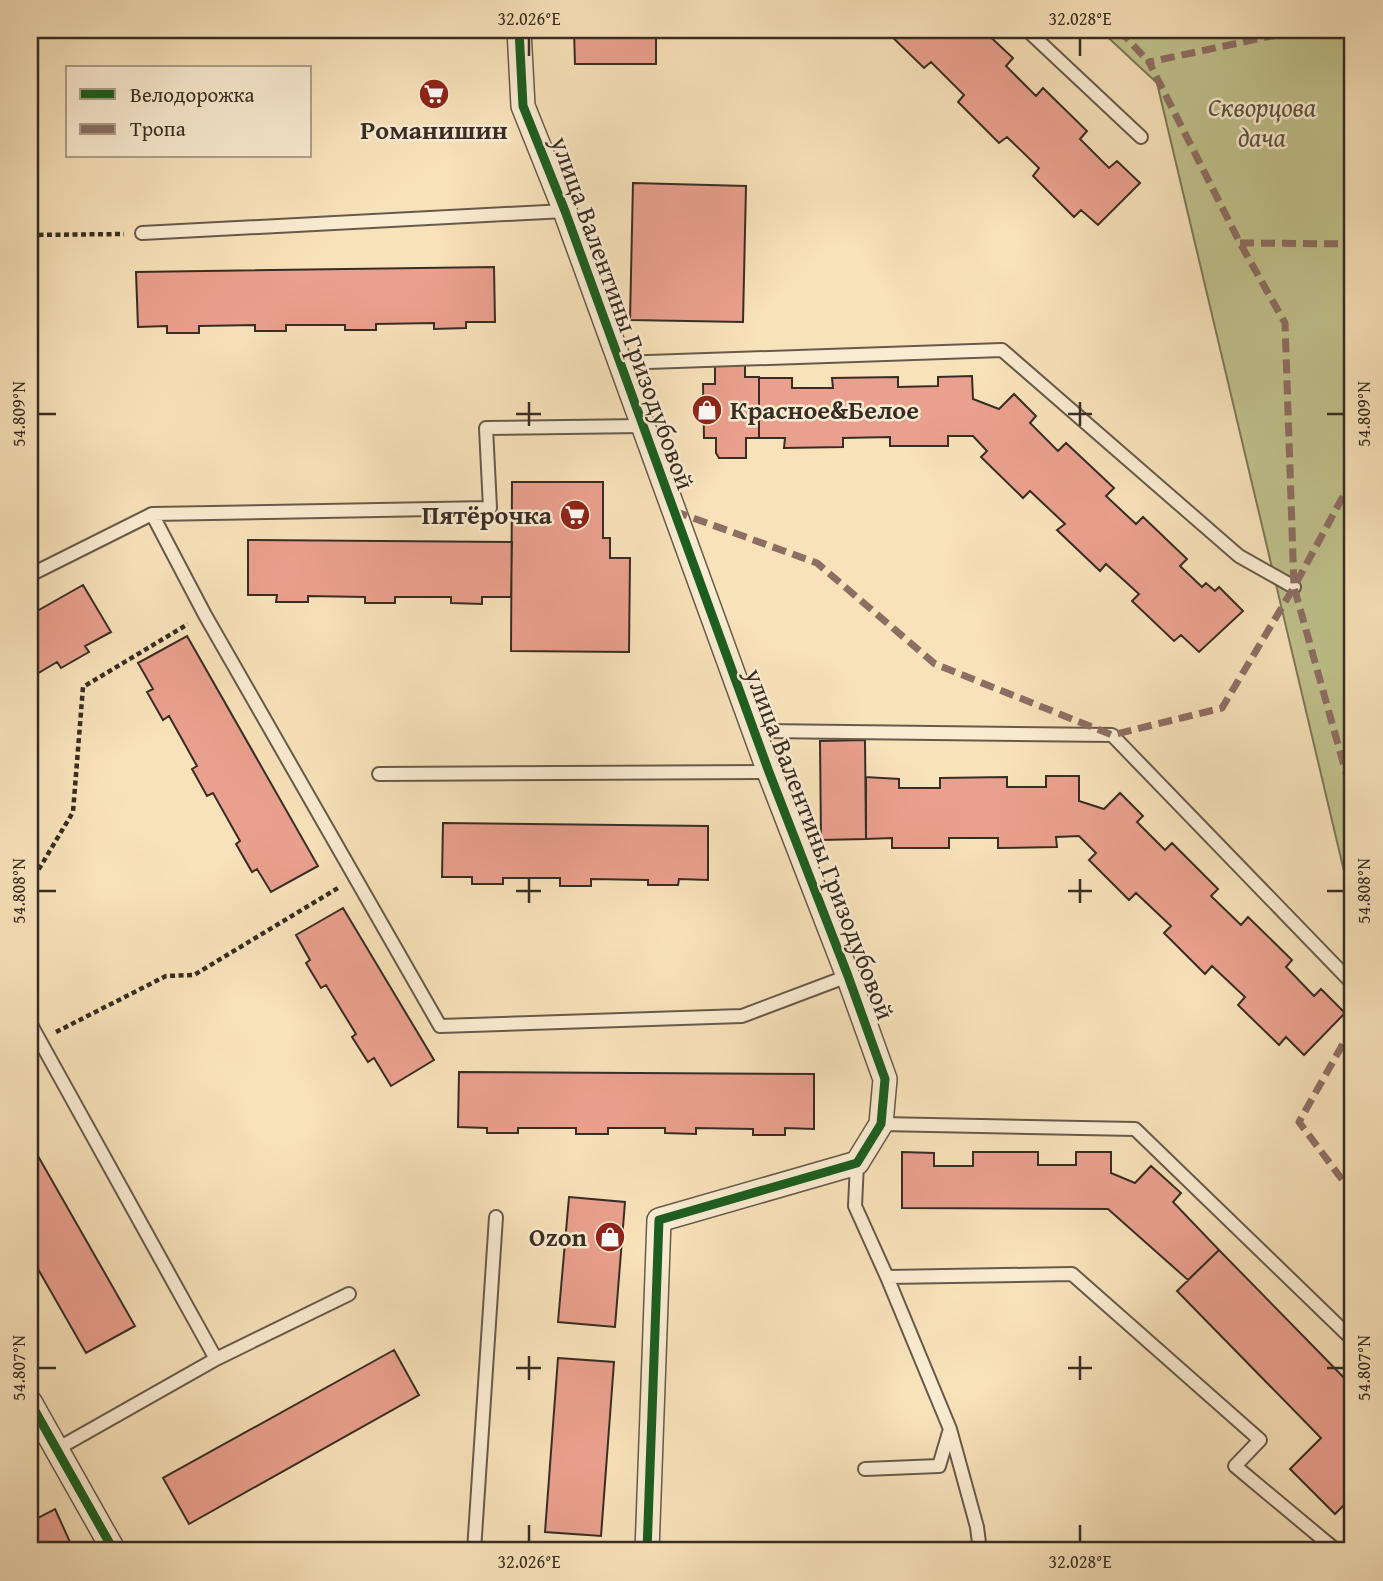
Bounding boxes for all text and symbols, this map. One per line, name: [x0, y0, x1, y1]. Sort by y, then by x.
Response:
text: 32.026°E: [497, 5, 561, 32]
text: 32.028°E: [1048, 5, 1112, 32]
legend: [66, 66, 312, 158]
supermarket icon: Романишин: [417, 77, 451, 111]
text: Велодорожка: [130, 79, 255, 110]
park label: Скворцова дача: [1208, 87, 1316, 156]
place label: Романишин: [360, 110, 508, 149]
text: Тропа: [130, 113, 186, 144]
street label: улица Валентины Гризодубовой: [541, 130, 706, 495]
text: 54.809°N: [5, 381, 32, 447]
text: 54.809°N: [1350, 381, 1377, 447]
place label: Красное&Белое: [730, 390, 919, 429]
shop icon: Красное&Белое: [690, 393, 724, 427]
place label: Пятёрочка: [422, 495, 553, 534]
supermarket icon: Пятёрочка: [558, 498, 592, 532]
street label: улица Валентины Гризодубовой: [735, 661, 906, 1025]
text: 54.808°N: [5, 858, 32, 924]
text: 54.808°N: [1350, 858, 1377, 924]
place label: Ozon: [529, 1217, 588, 1256]
shop icon: Ozon: [593, 1220, 627, 1254]
text: 54.807°N: [5, 1335, 32, 1401]
text: 54.807°N: [1350, 1335, 1377, 1401]
text: 32.026°E: [497, 1548, 561, 1575]
text: 32.028°E: [1048, 1548, 1112, 1575]

